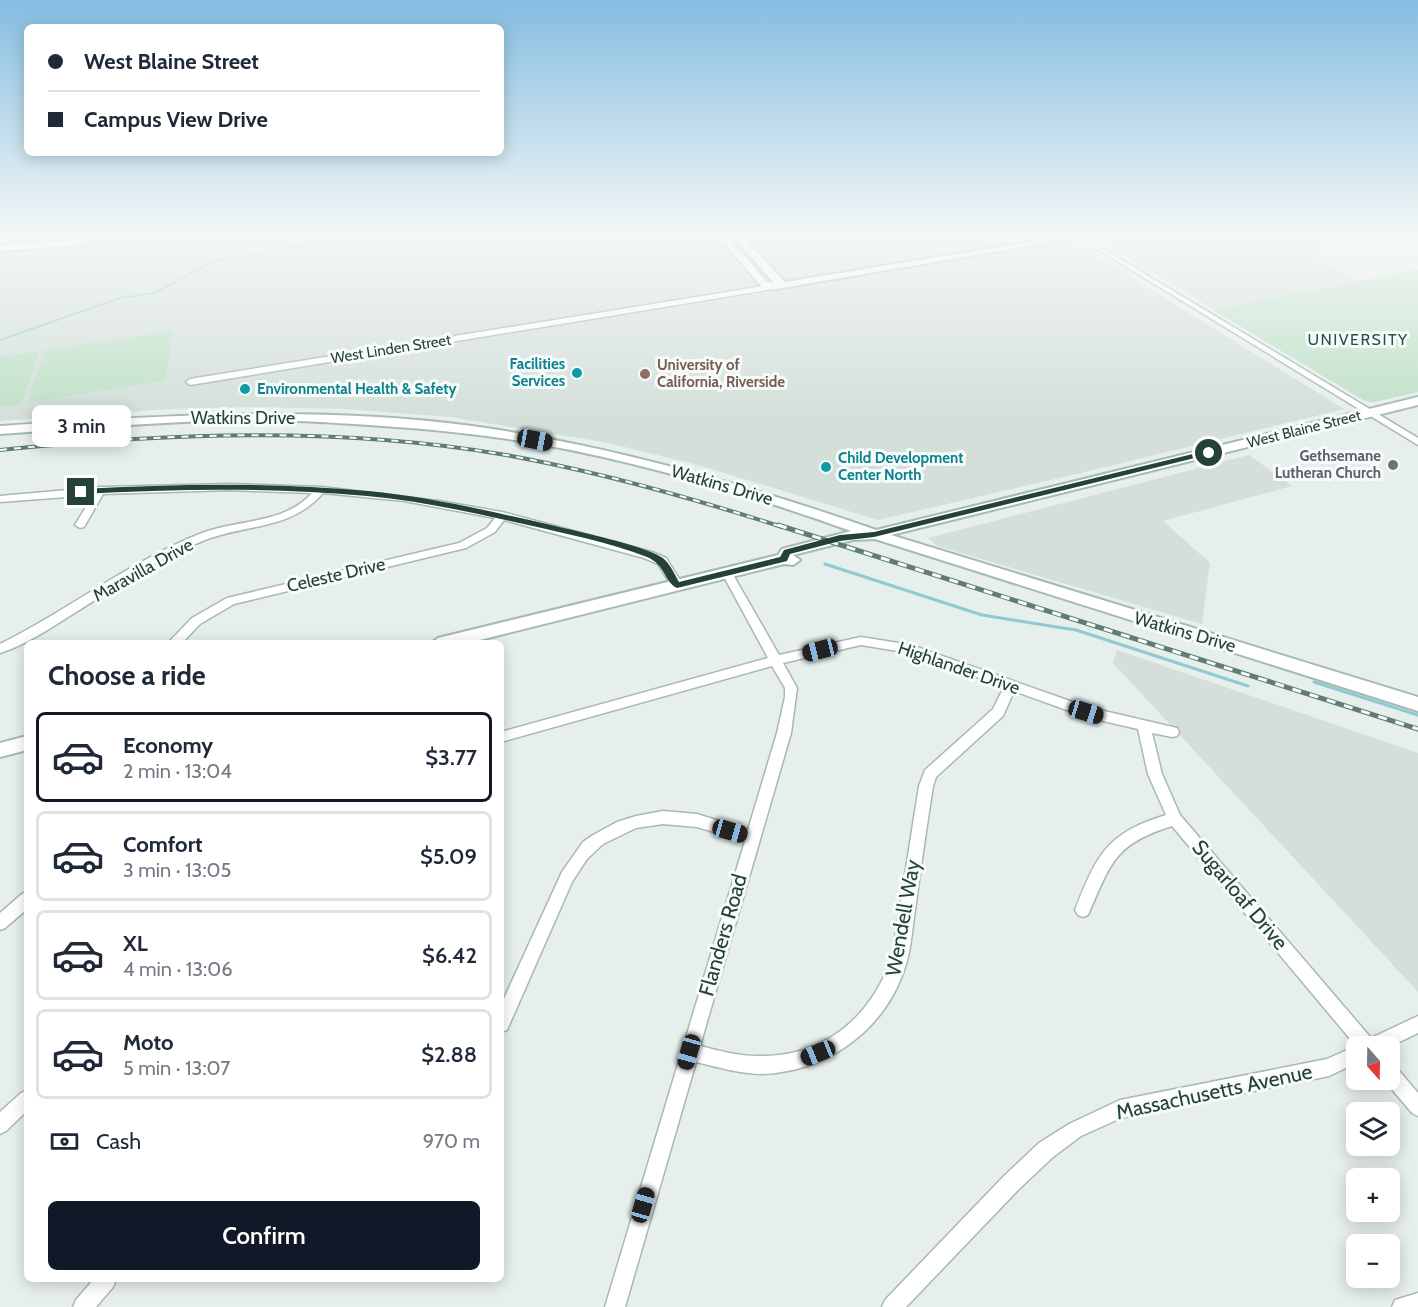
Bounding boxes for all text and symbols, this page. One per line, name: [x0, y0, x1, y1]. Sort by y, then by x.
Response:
text: West Blaine Street: [84, 48, 259, 75]
text: Campus View Drive: [84, 106, 268, 133]
district label: UNIVERSITY: [1307, 330, 1409, 349]
street label: West Linden Street: [330, 331, 452, 367]
place label: Facilities Services: [509, 355, 565, 390]
place label: University of California, Riverside: [657, 356, 785, 391]
marker: Facilities Services: [570, 366, 584, 380]
marker: University of California, Riverside: [638, 367, 652, 381]
place label: Environmental Health & Safety: [257, 380, 457, 398]
marker: Environmental Health & Safety: [238, 382, 252, 396]
callout: 3 min: [32, 405, 130, 447]
street label: West Blaine Street: [1245, 406, 1363, 452]
street label: Watkins Drive: [191, 407, 295, 429]
text: 3 min: [57, 414, 106, 438]
car: [516, 428, 554, 452]
route start: [1195, 439, 1222, 466]
place label: Gethsemane Lutheran Church: [1275, 447, 1381, 482]
place label: Child Development Center North: [838, 449, 963, 484]
marker: Gethsemane Lutheran Church: [1386, 458, 1400, 472]
street label: Watkins Drive: [669, 460, 775, 510]
marker: Child Development Center North: [819, 460, 833, 474]
route end: [67, 478, 94, 505]
street label: Maravilla Drive: [89, 533, 197, 607]
street label: Celeste Drive: [285, 553, 387, 597]
street label: Watkins Drive: [1132, 607, 1238, 657]
car: [800, 637, 840, 663]
street label: Highlander Drive: [895, 637, 1023, 699]
text: Choose a ride: [48, 659, 206, 692]
car: [1066, 698, 1106, 726]
icon: car: [51, 730, 105, 784]
text: Economy: [123, 732, 213, 759]
text: $3.77: [425, 744, 477, 771]
text: 2 min · 13:04: [123, 759, 232, 783]
car: [710, 817, 750, 845]
icon: car: [51, 829, 105, 883]
text: Comfort: [123, 831, 202, 858]
street label: Sugarloaf Drive: [1187, 835, 1294, 955]
text: $5.09: [420, 843, 477, 870]
street label: Wendell Way: [880, 857, 925, 978]
text: 3 min · 13:05: [123, 858, 231, 882]
street label: Flanders Road: [693, 871, 752, 999]
icon: car: [51, 928, 105, 982]
text: XL: [123, 930, 148, 957]
text: $6.42: [422, 942, 477, 969]
text: 4 min · 13:06: [123, 957, 233, 981]
icon: car: [51, 1027, 105, 1081]
text: Moto: [123, 1029, 174, 1056]
car: [675, 1032, 703, 1072]
north arrow: [1346, 1036, 1400, 1090]
map controls: [1346, 1036, 1400, 1288]
car: [798, 1038, 838, 1068]
text: $2.88: [421, 1041, 477, 1068]
text: 5 min · 13:07: [123, 1056, 230, 1080]
street label: Massachusetts Avenue: [1113, 1058, 1315, 1125]
button: layers: [1346, 1102, 1400, 1156]
icon: cash: [48, 1125, 81, 1158]
text: Cash: [96, 1128, 141, 1155]
text: 970 m: [423, 1129, 480, 1153]
button: +: [1346, 1168, 1400, 1222]
car: [629, 1185, 657, 1225]
button: Confirm: [48, 1201, 480, 1270]
button: −: [1346, 1234, 1400, 1288]

